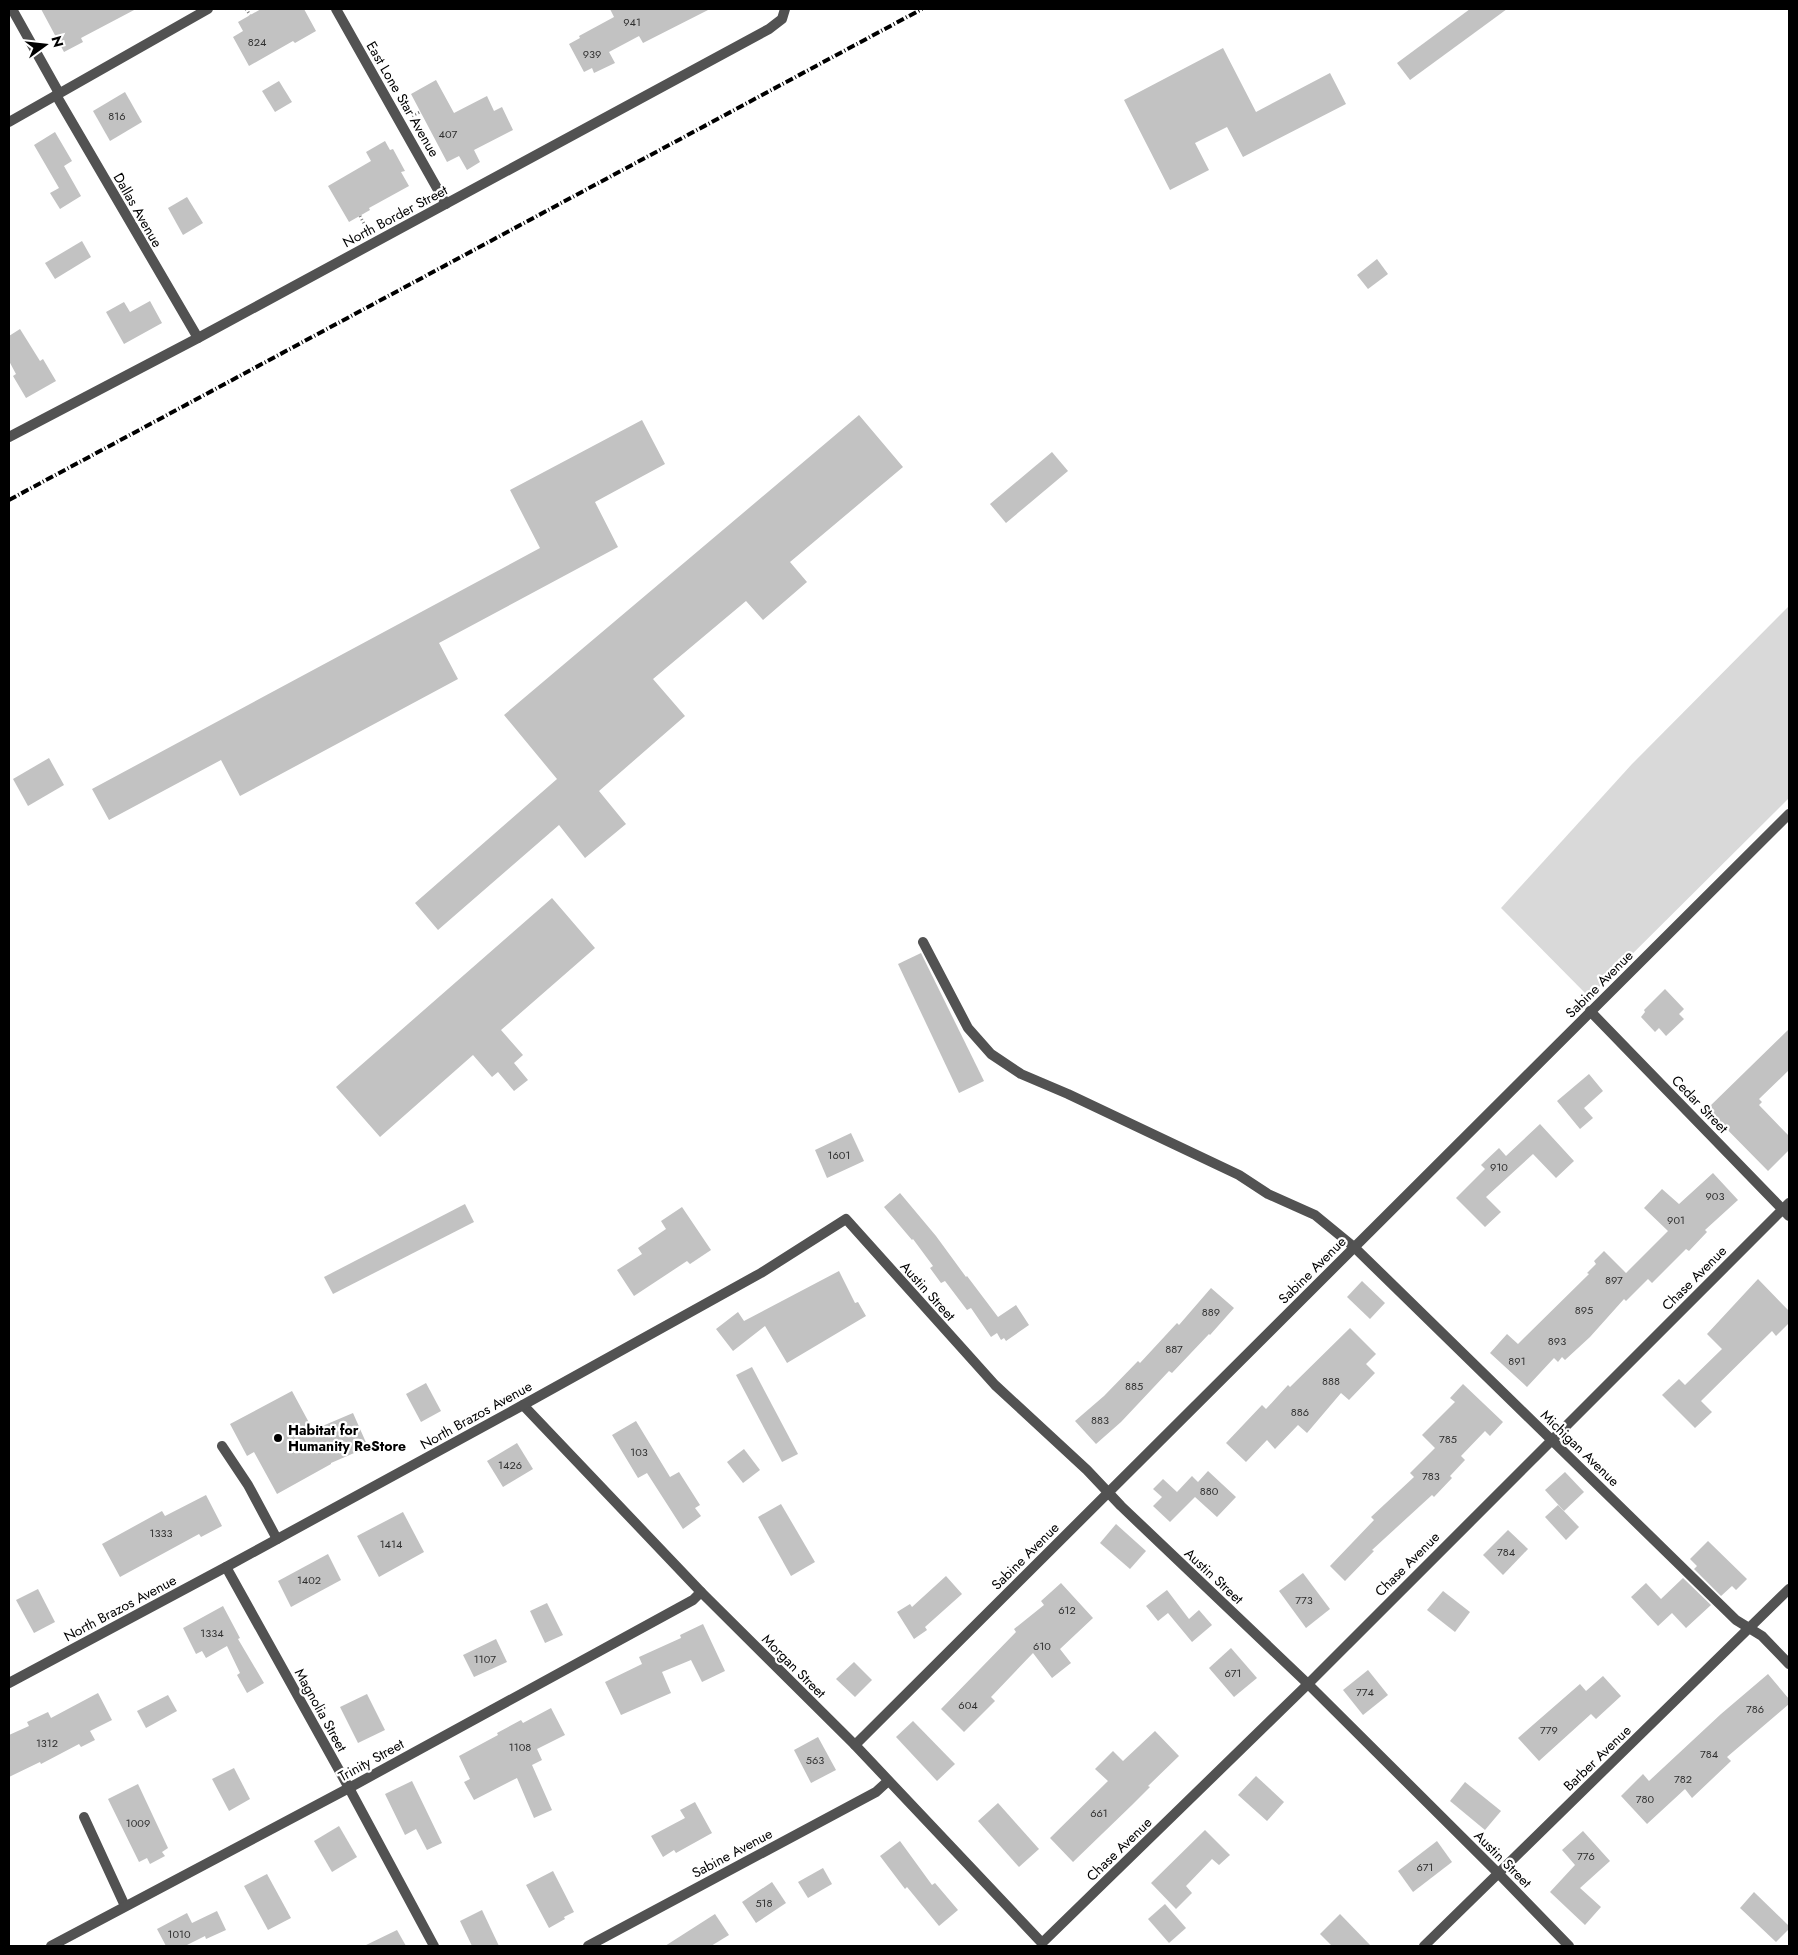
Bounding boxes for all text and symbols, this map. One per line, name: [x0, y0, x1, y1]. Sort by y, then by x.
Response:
house number: 941: [623, 14, 641, 30]
north arrow: [20, 20, 70, 70]
text: N: [46, 34, 69, 50]
house number: 824: [248, 34, 267, 50]
street label: East Lone Star Avenue: [362, 37, 444, 161]
house number: 939: [583, 46, 601, 62]
house number: 816: [108, 108, 126, 124]
house number: 407: [439, 126, 458, 142]
street label: Dallas Avenue: [109, 169, 167, 251]
street label: North Border Street: [339, 180, 451, 252]
street label: Sabine Avenue: [1561, 946, 1637, 1022]
street label: Cedar Street: [1667, 1070, 1733, 1138]
house number: 1601: [828, 1147, 850, 1163]
house number: 910: [1490, 1159, 1508, 1175]
house number: 903: [1706, 1188, 1724, 1204]
house number: 901: [1667, 1212, 1685, 1228]
street label: Sabine Avenue: [1274, 1232, 1350, 1308]
street label: Chase Avenue: [1657, 1241, 1731, 1315]
street label: Austin Street: [896, 1257, 961, 1326]
house number: 897: [1605, 1272, 1623, 1288]
house number: 895: [1575, 1302, 1593, 1318]
house number: 889: [1202, 1304, 1220, 1320]
house number: 893: [1548, 1333, 1566, 1349]
house number: 887: [1165, 1341, 1183, 1357]
house number: 891: [1508, 1353, 1526, 1369]
house number: 888: [1322, 1373, 1340, 1389]
street label: North Brazos Avenue: [417, 1376, 535, 1454]
house number: 885: [1125, 1378, 1143, 1394]
house number: 886: [1291, 1404, 1309, 1420]
street label: Michigan Avenue: [1536, 1405, 1624, 1491]
house number: 883: [1091, 1412, 1109, 1428]
place label: Habitat for Humanity ReStore: [288, 1420, 406, 1456]
house number: 785: [1439, 1431, 1457, 1447]
marker: Habitat for Humanity ReStore: [272, 1432, 284, 1444]
house number: 103: [630, 1444, 648, 1460]
house number: 1426: [498, 1457, 522, 1473]
house number: 783: [1422, 1468, 1440, 1484]
house number: 880: [1200, 1483, 1219, 1499]
street label: Sabine Avenue: [987, 1518, 1063, 1594]
house number: 1333: [150, 1525, 172, 1541]
street label: Chase Avenue: [1370, 1527, 1444, 1601]
house number: 1414: [380, 1536, 403, 1552]
street label: Austin Street: [1180, 1543, 1248, 1609]
house number: 784: [1497, 1544, 1516, 1560]
street label: North Brazos Avenue: [60, 1570, 180, 1646]
house number: 1402: [297, 1572, 321, 1588]
house number: 773: [1295, 1592, 1313, 1608]
house number: 612: [1058, 1602, 1076, 1618]
house number: 1334: [200, 1625, 224, 1641]
street label: Morgan Street: [757, 1629, 831, 1703]
house number: 610: [1033, 1638, 1051, 1654]
house number: 1107: [474, 1651, 496, 1667]
street label: Magnolia Street: [290, 1665, 352, 1756]
house number: 671: [1224, 1665, 1242, 1681]
house number: 774: [1356, 1684, 1375, 1700]
house number: 604: [958, 1697, 978, 1713]
house number: 786: [1746, 1701, 1764, 1717]
street label: Barber Avenue: [1559, 1721, 1635, 1795]
house number: 779: [1540, 1722, 1558, 1738]
street label: Trinity Street: [335, 1734, 408, 1786]
house number: 1312: [36, 1735, 58, 1751]
house number: 1108: [509, 1739, 531, 1755]
house number: 784: [1700, 1746, 1719, 1762]
house number: 563: [806, 1752, 824, 1768]
house number: 782: [1674, 1771, 1692, 1787]
house number: 780: [1636, 1791, 1655, 1807]
house number: 661: [1090, 1805, 1108, 1821]
street label: Chase Avenue: [1082, 1813, 1156, 1885]
house number: 1009: [126, 1815, 150, 1831]
street label: Sabine Avenue: [688, 1823, 776, 1883]
street label: Austin Street: [1470, 1826, 1537, 1893]
house number: 776: [1577, 1848, 1595, 1864]
house number: 671: [1416, 1859, 1434, 1875]
house number: 518: [755, 1895, 773, 1911]
house number: 1010: [167, 1926, 191, 1942]

